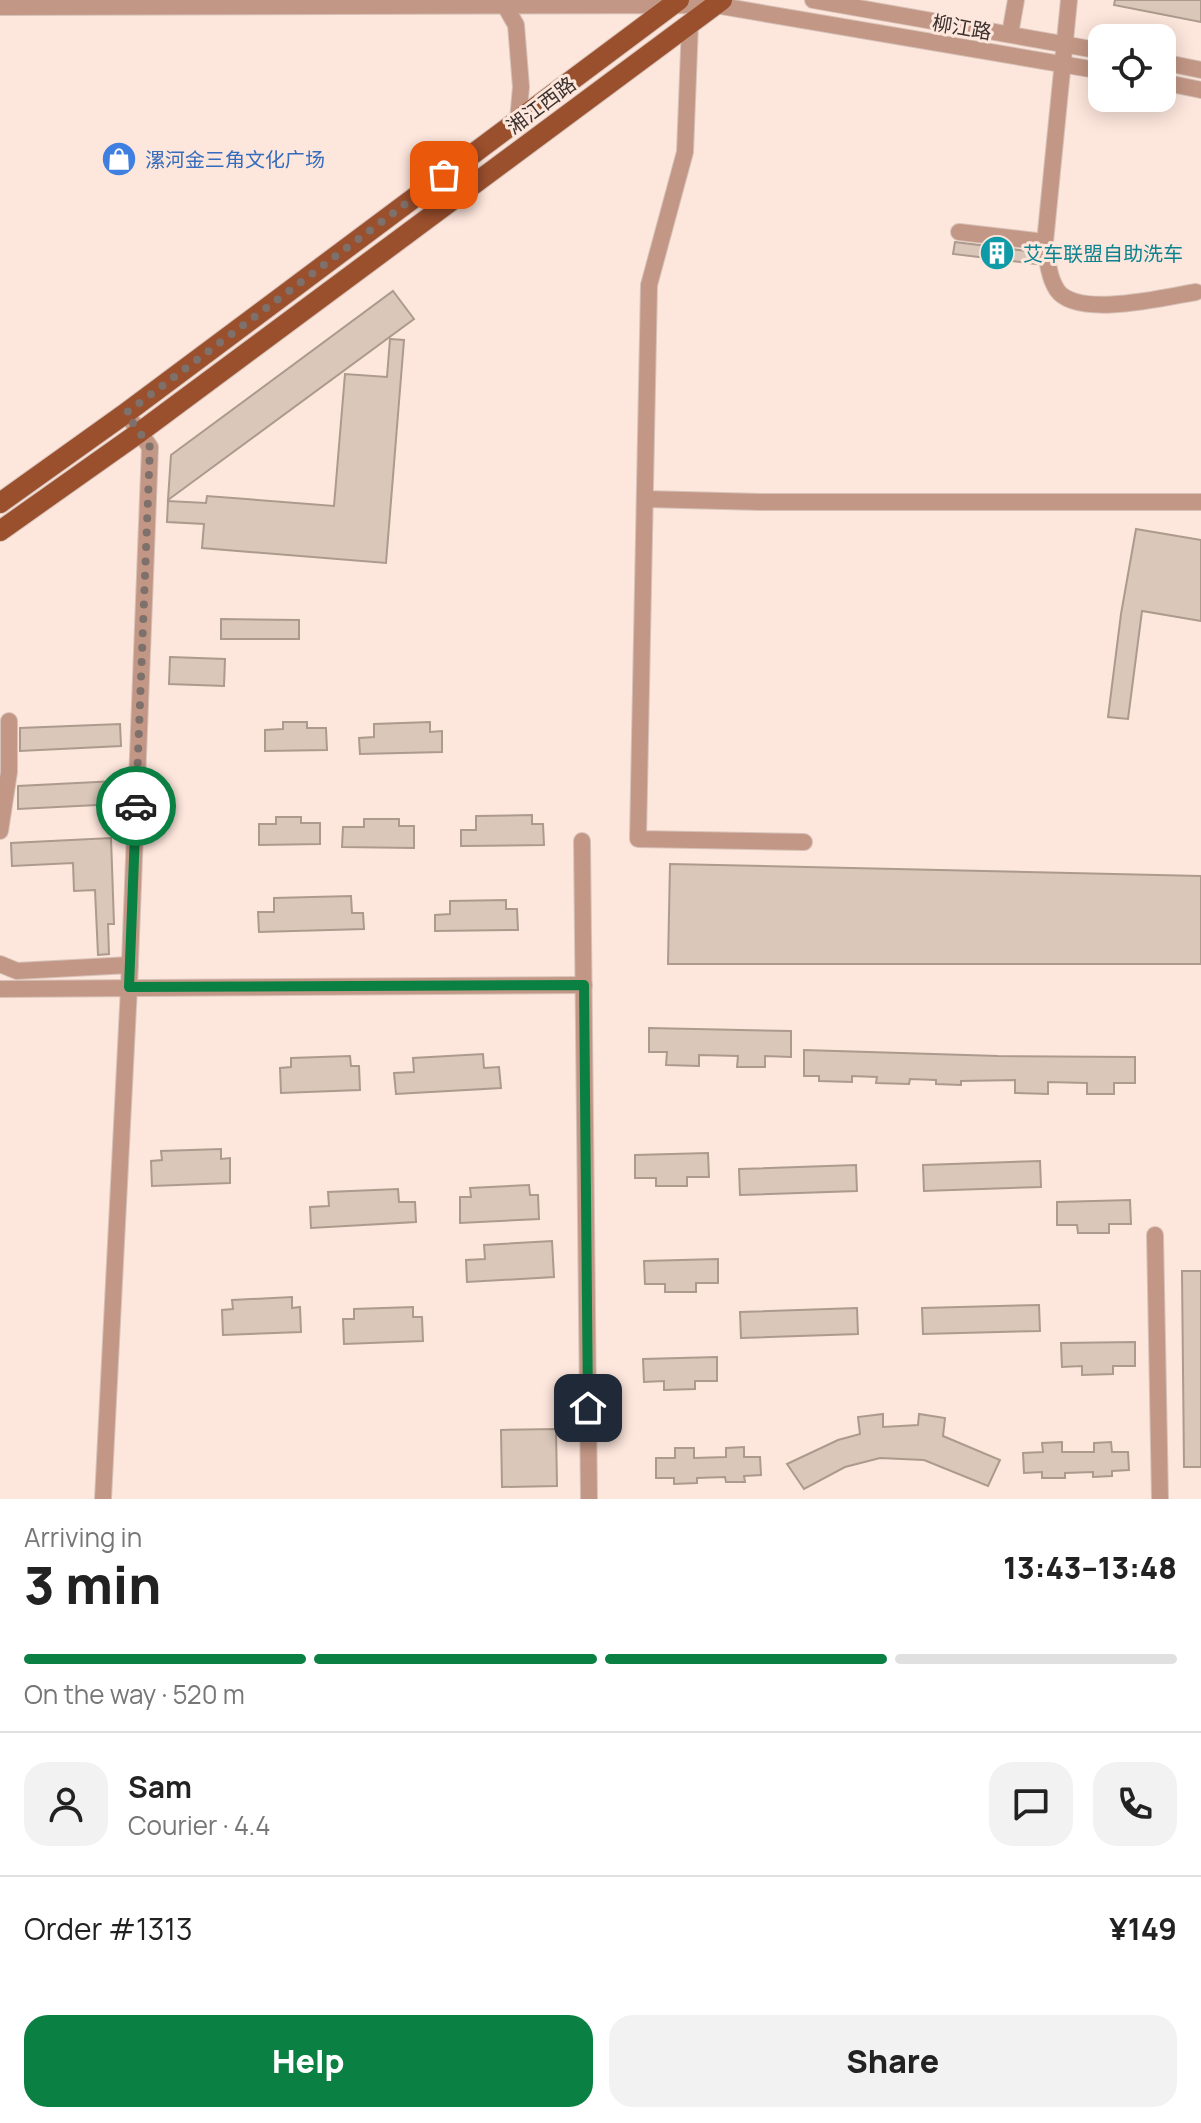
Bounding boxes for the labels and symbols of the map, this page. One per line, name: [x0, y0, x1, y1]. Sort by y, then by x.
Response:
street label: 柳江路: [930, 8, 994, 46]
street label: 湘江西路: [501, 70, 581, 140]
shop icon: 漯河金三角文化广场: [100, 140, 138, 178]
pin: [410, 141, 478, 209]
place label: 漯河金三角文化广场: [145, 146, 325, 173]
building icon: 艾车联盟自助洗车: [978, 234, 1016, 272]
place label: 艾车联盟自助洗车: [1023, 240, 1183, 267]
courier: [96, 766, 176, 846]
pin: [554, 1374, 622, 1442]

